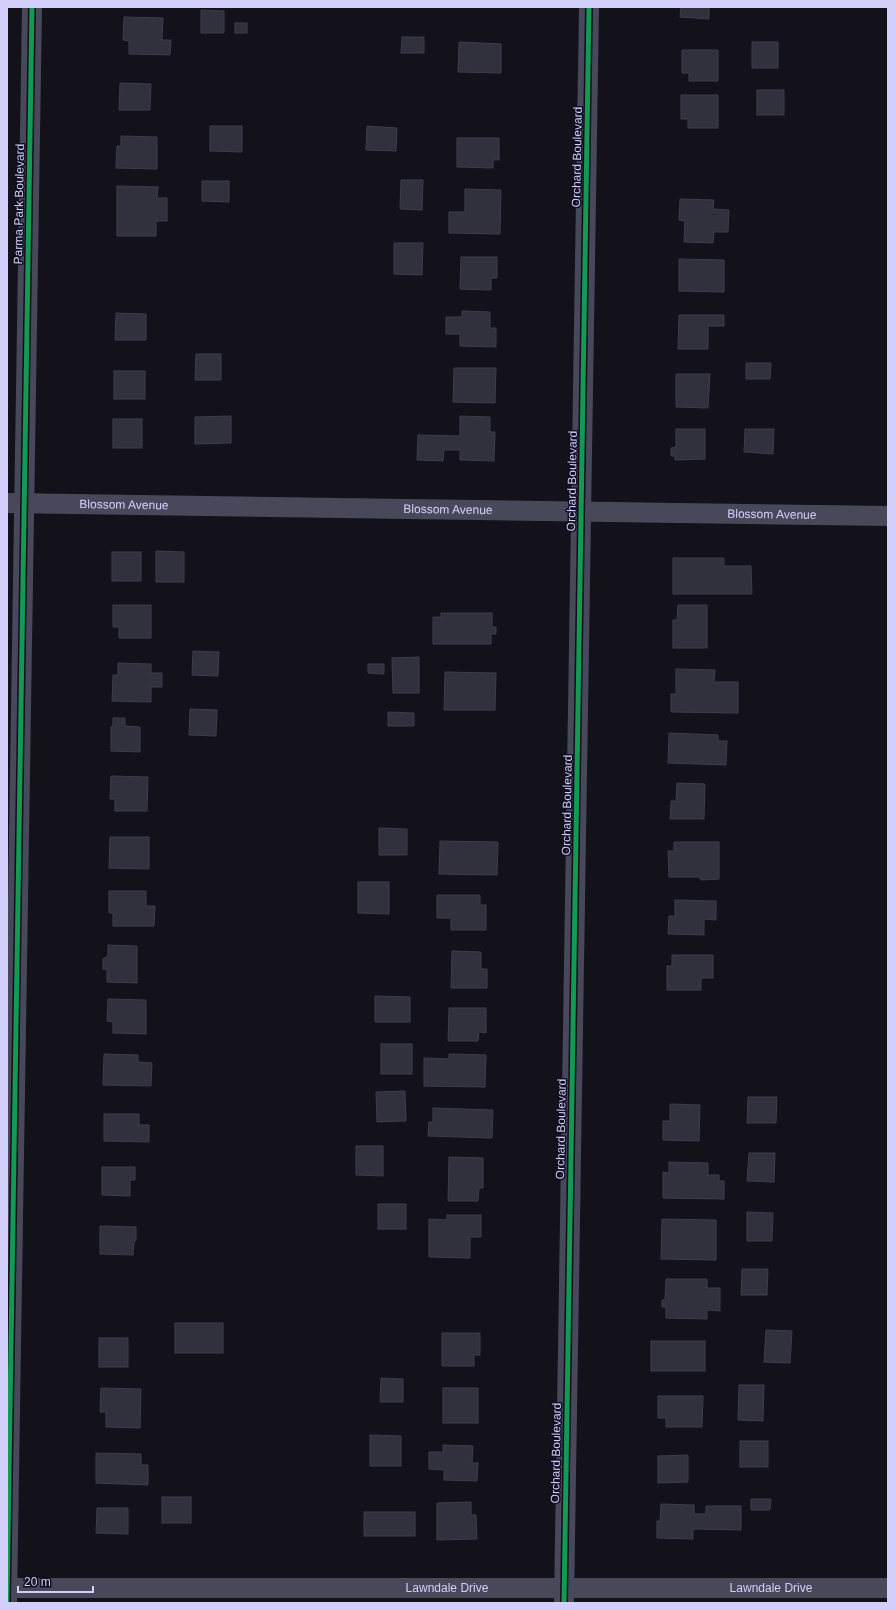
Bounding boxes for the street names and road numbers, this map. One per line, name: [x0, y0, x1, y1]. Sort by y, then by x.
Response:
street label: Orchard Boulevard: [569, 107, 585, 207]
street label: Parma Park Boulevard: [11, 144, 27, 264]
street label: Orchard Boulevard: [564, 431, 580, 531]
street label: Blossom Avenue: [79, 497, 169, 512]
street label: Blossom Avenue: [403, 502, 493, 517]
street label: Blossom Avenue: [727, 507, 817, 522]
street label: Orchard Boulevard: [559, 755, 575, 855]
street label: Orchard Boulevard: [553, 1079, 569, 1179]
street label: Orchard Boulevard: [548, 1403, 564, 1503]
street label: Lawndale Drive: [406, 1581, 489, 1595]
street label: Lawndale Drive: [730, 1581, 813, 1595]

